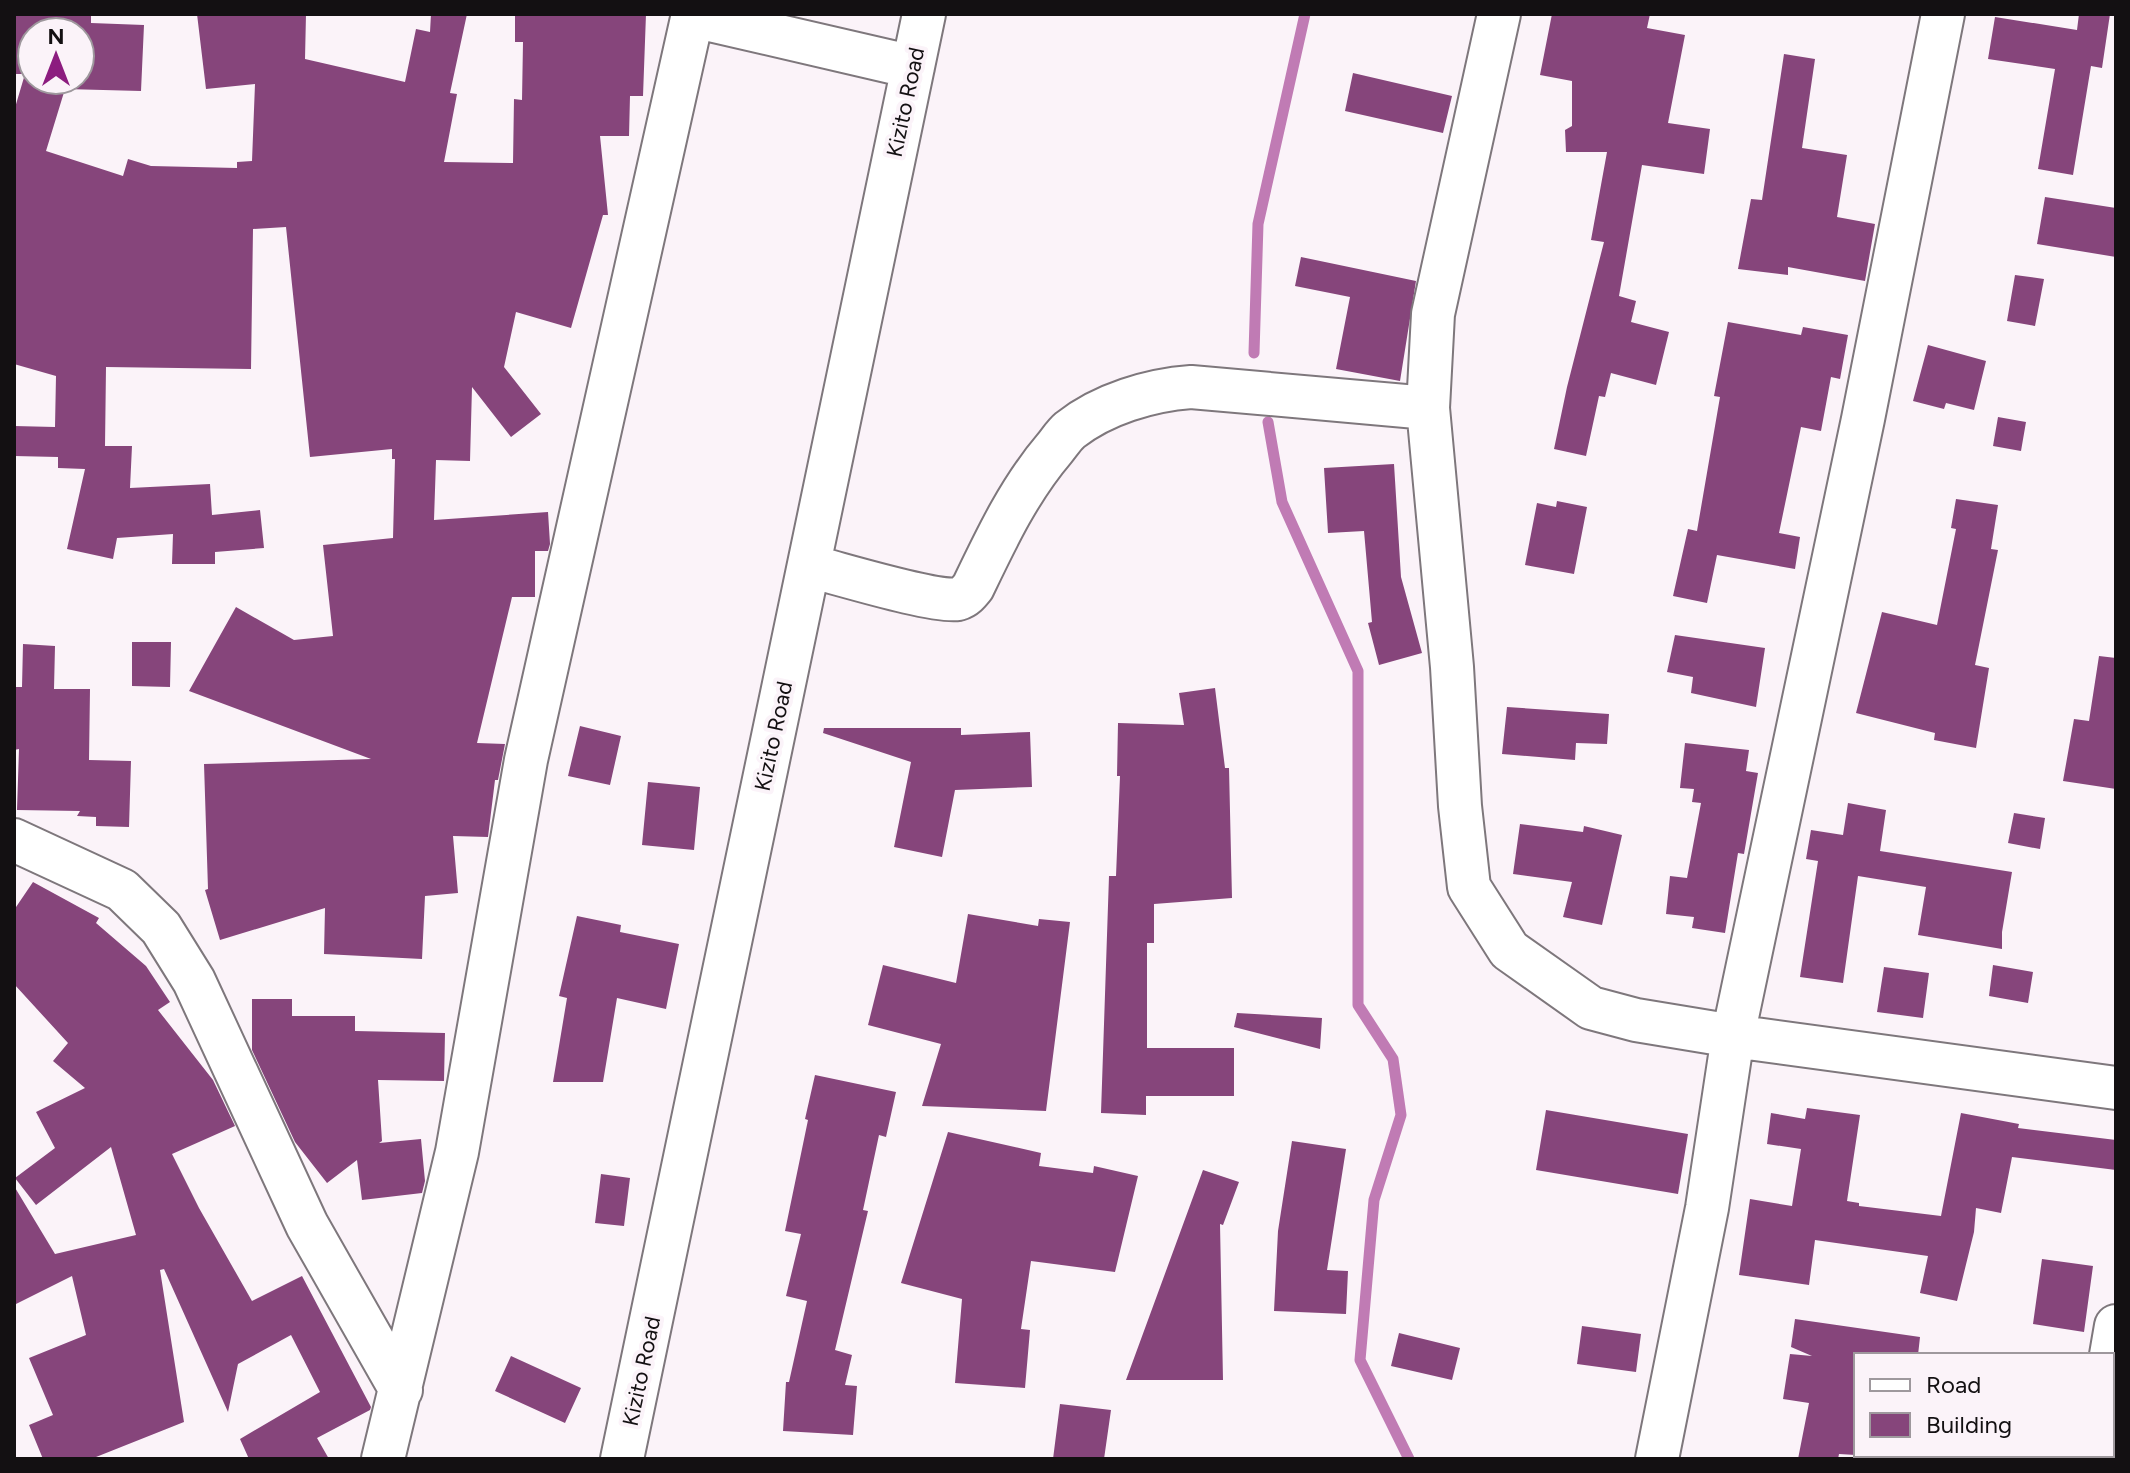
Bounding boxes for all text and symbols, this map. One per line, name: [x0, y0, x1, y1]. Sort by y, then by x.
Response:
north arrow: [16, 16, 96, 96]
text: N: [47, 23, 65, 50]
street label: Kizito Road: [881, 45, 930, 159]
street label: Kizito Road: [749, 679, 798, 793]
street label: Kizito Road: [617, 1314, 666, 1428]
legend: [1854, 1353, 2114, 1457]
text: Road: [1926, 1370, 1981, 1399]
text: Building: [1926, 1410, 2012, 1439]

